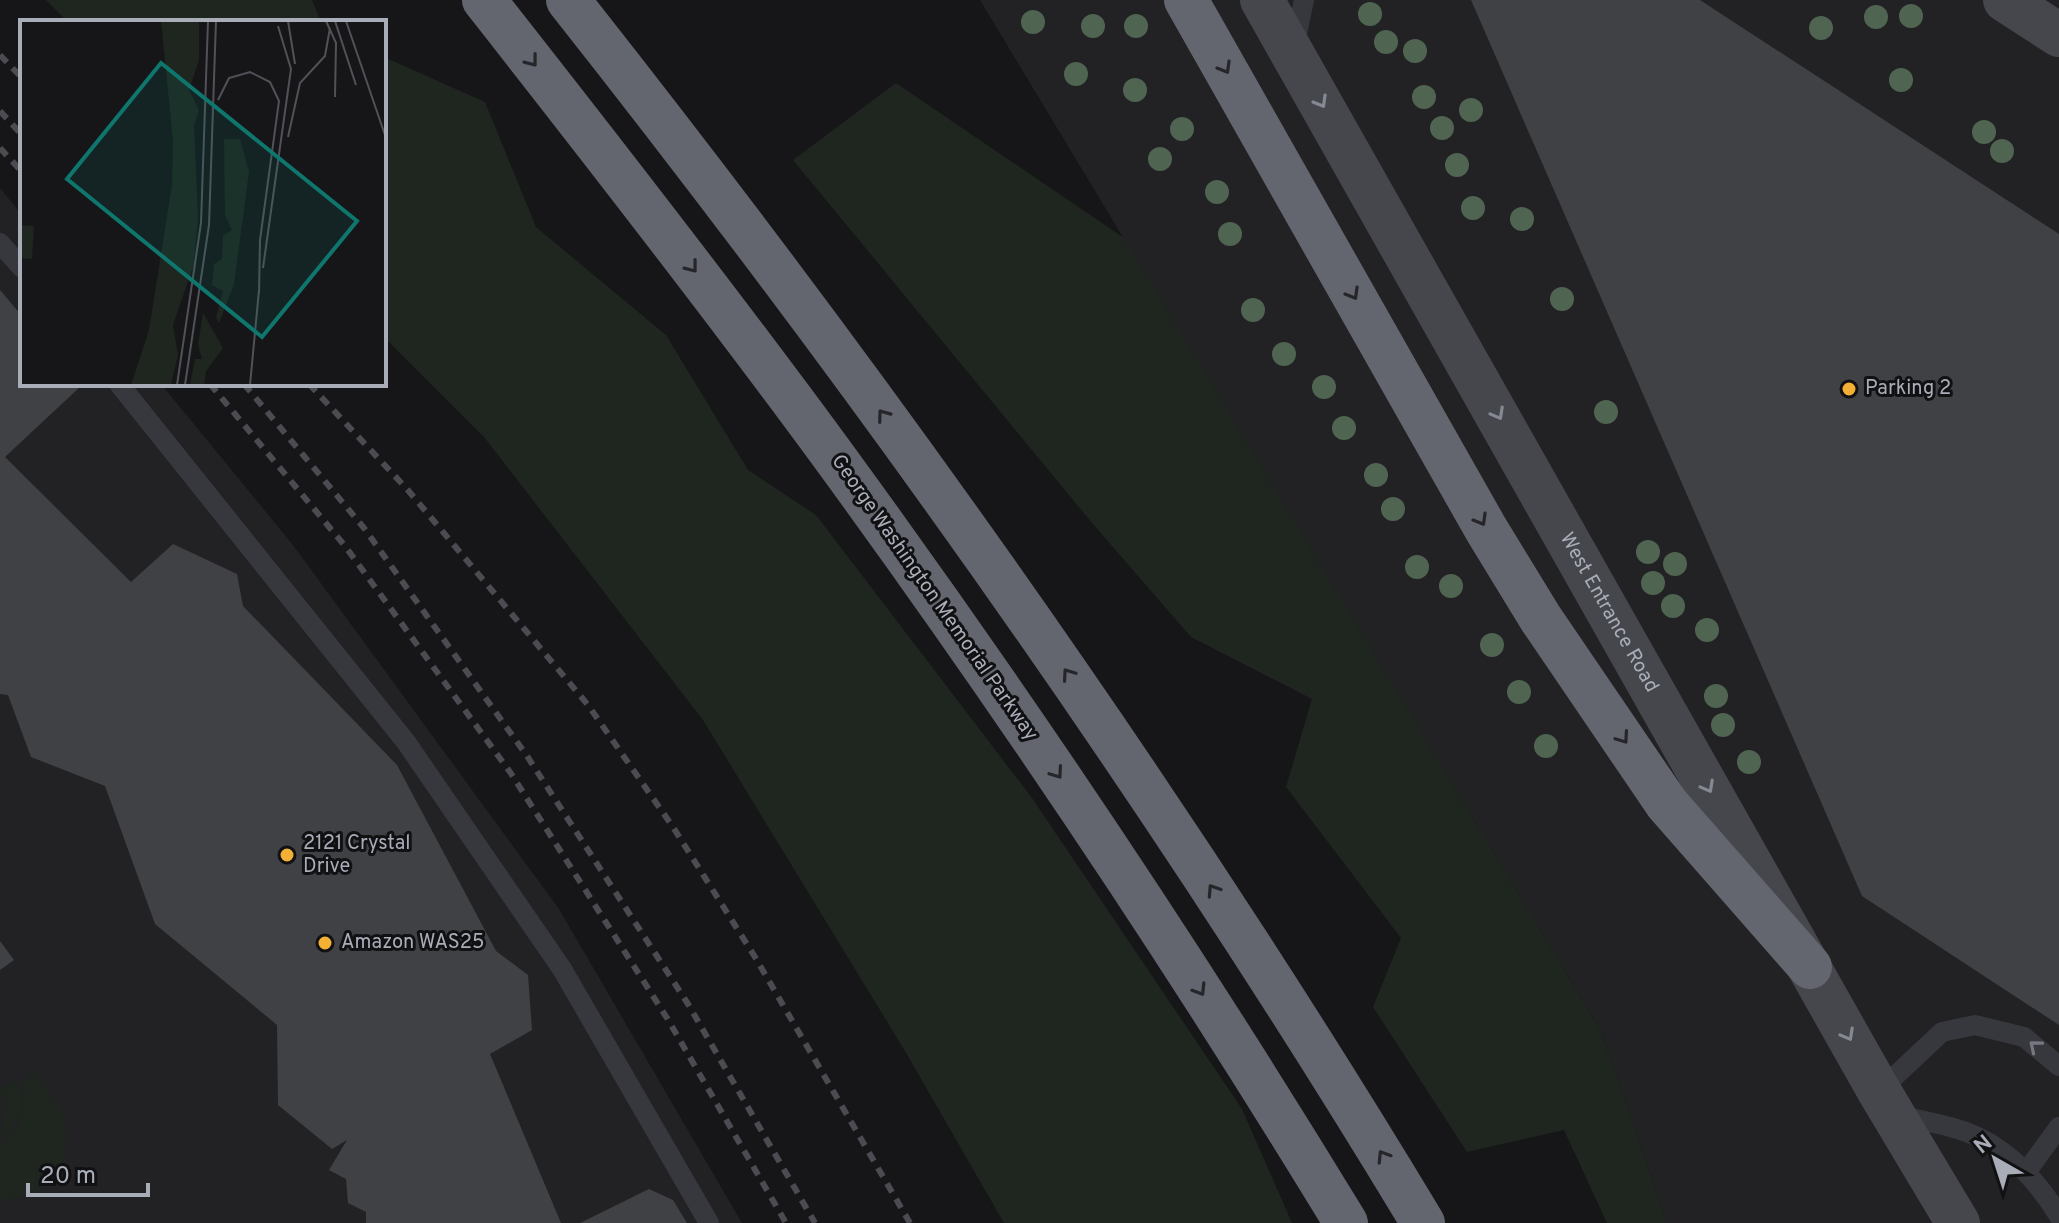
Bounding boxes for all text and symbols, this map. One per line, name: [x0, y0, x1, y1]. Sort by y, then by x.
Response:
inset map: [20, 20, 386, 386]
one-way arrow: [523, 53, 537, 67]
one-way arrow: [1215, 59, 1231, 74]
one-way arrow: [1311, 93, 1327, 108]
one-way arrow: [682, 258, 696, 273]
one-way arrow: [1343, 285, 1359, 300]
place label: Parking 2: [1865, 376, 1951, 402]
marker: Parking 2: [1840, 380, 1858, 398]
one-way arrow: [1488, 405, 1504, 420]
one-way arrow: [879, 409, 893, 424]
street label: George Washington Memorial Parkway: [825, 450, 1043, 746]
one-way arrow: [1472, 512, 1487, 526]
street label: West Entrance Road: [1553, 528, 1664, 697]
one-way arrow: [1063, 669, 1078, 683]
one-way arrow: [1613, 730, 1628, 744]
one-way arrow: [1047, 764, 1062, 779]
one-way arrow: [1699, 778, 1714, 793]
place label: 2121 Crystal Drive: [303, 831, 410, 880]
marker: 2121 Crystal Drive: [278, 846, 296, 864]
one-way arrow: [1207, 884, 1222, 899]
place label: Amazon WAS25: [341, 930, 484, 956]
marker: Amazon WAS25: [316, 934, 334, 952]
one-way arrow: [1191, 981, 1206, 996]
one-way arrow: [1838, 1026, 1854, 1041]
one-way arrow: [2029, 1041, 2044, 1056]
north arrow: [1955, 1119, 2035, 1199]
text: N: [1969, 1130, 1999, 1161]
scale bar: [28, 1147, 148, 1197]
one-way arrow: [1377, 1150, 1393, 1165]
text: 20 m: [40, 1162, 96, 1192]

